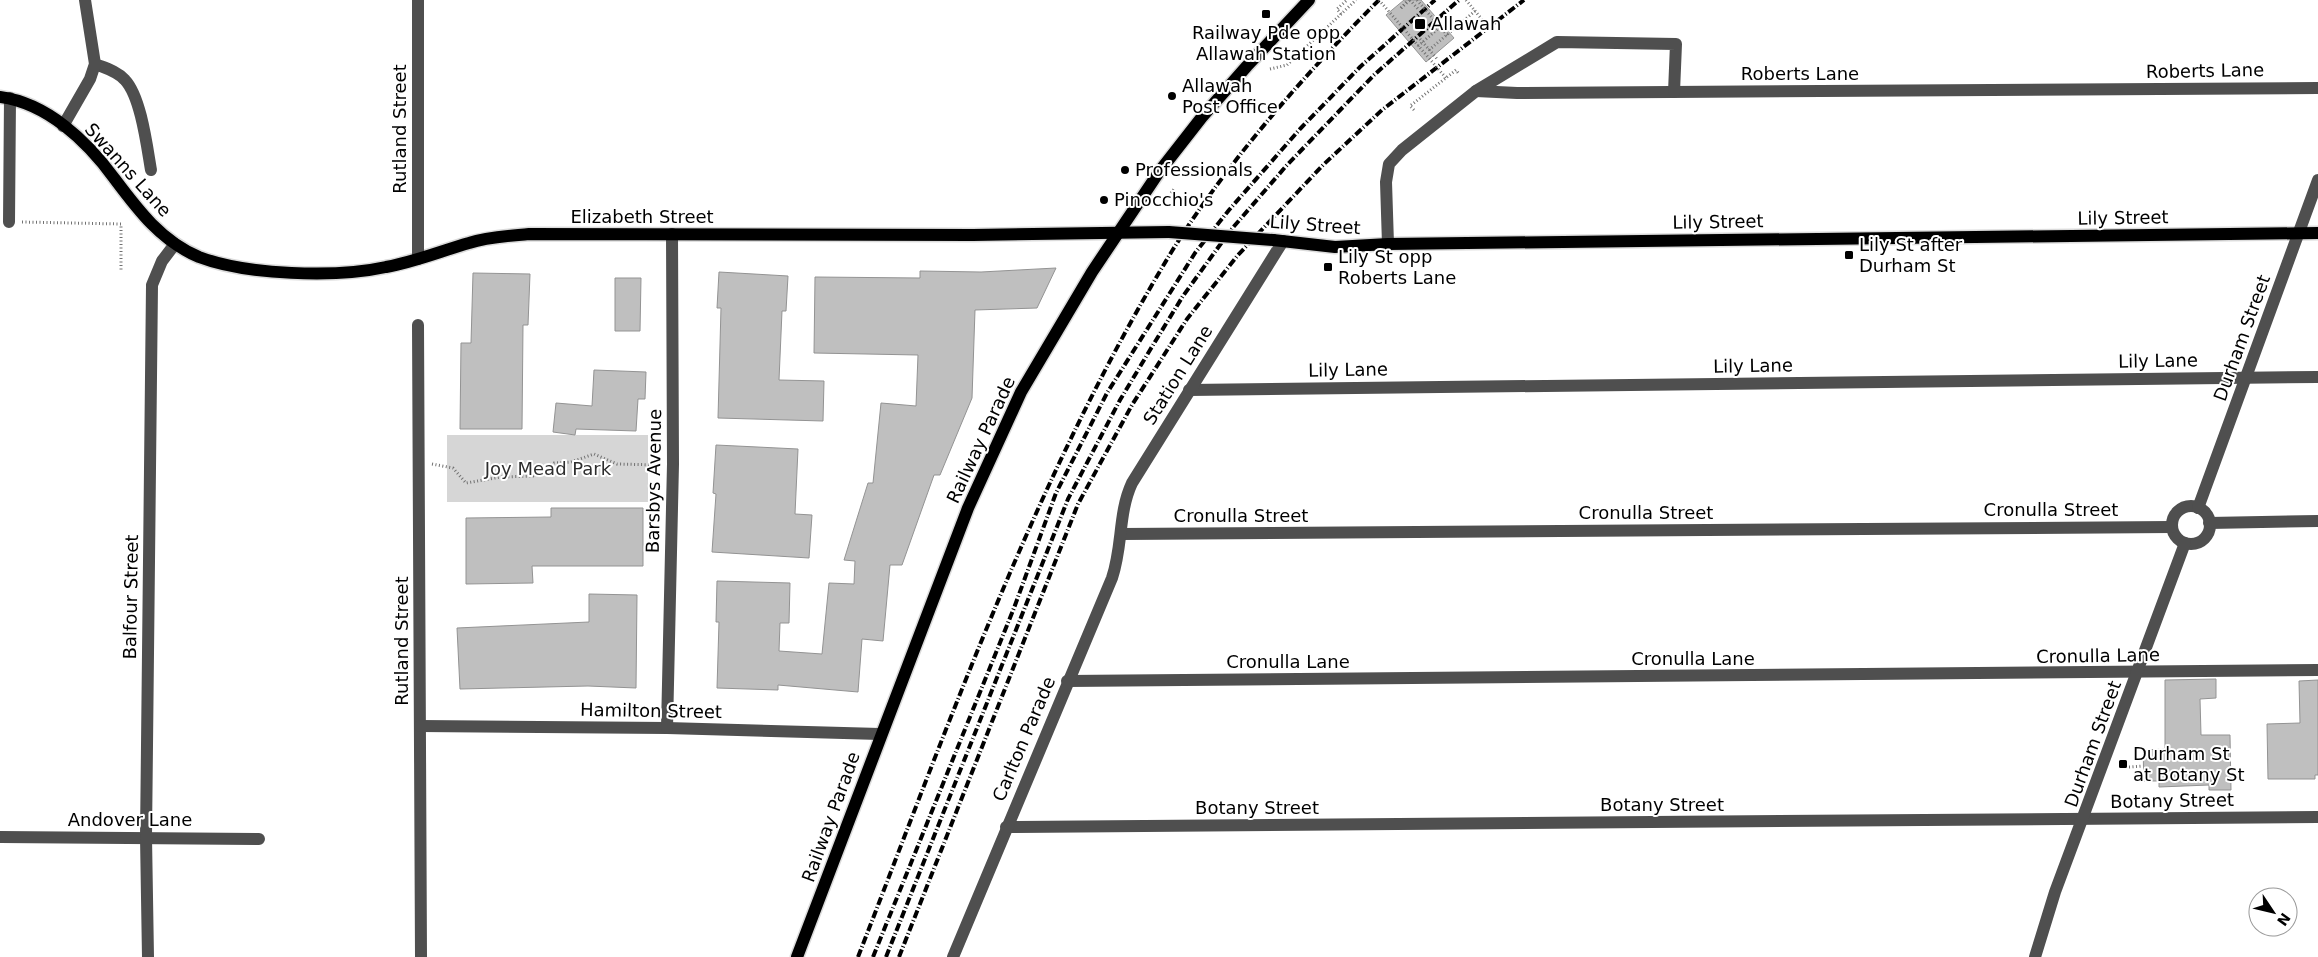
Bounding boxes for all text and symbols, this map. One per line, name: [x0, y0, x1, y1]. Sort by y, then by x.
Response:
marker: Railway Pde opp Allawah Station: [1260, 8, 1272, 20]
place label: Allawah: [1431, 13, 1502, 34]
marker: Allawah: [1413, 17, 1427, 31]
place label: Railway Pde opp Allawah Station: [1192, 22, 1340, 64]
street label: Roberts Lane: [2146, 59, 2264, 82]
street label: Roberts Lane: [1741, 63, 1859, 84]
street label: Rutland Street: [389, 64, 410, 194]
place label: Allawah Post Office: [1182, 75, 1278, 117]
marker: Allawah Post Office: [1166, 90, 1178, 102]
street label: Swanns Lane: [81, 119, 176, 221]
place label: Professionals: [1135, 159, 1253, 180]
marker: Professionals: [1119, 164, 1131, 176]
place label: Pinocchio's: [1114, 189, 1213, 210]
marker: Pinocchio's: [1098, 194, 1110, 206]
street label: Elizabeth Street: [570, 206, 714, 227]
street label: Lily Street: [2077, 206, 2169, 229]
street label: Lily Street: [1672, 210, 1764, 233]
street label: Lily Street: [1269, 211, 1361, 238]
place label: Lily St after Durham St: [1859, 234, 1963, 276]
place label: Lily St opp Roberts Lane: [1338, 246, 1456, 288]
marker: Lily St after Durham St: [1843, 249, 1855, 261]
marker: Lily St opp Roberts Lane: [1322, 261, 1334, 273]
street label: Durham Street: [2209, 272, 2274, 404]
street label: Station Lane: [1139, 321, 1216, 428]
street label: Lily Lane: [2118, 349, 2198, 372]
street label: Lily Lane: [1713, 354, 1793, 377]
street label: Lily Lane: [1308, 358, 1388, 381]
street label: Railway Parade: [942, 373, 1019, 506]
street label: Barsbys Avenue: [642, 409, 665, 553]
park label: Joy Mead Park: [484, 458, 612, 479]
street label: Cronulla Street: [1984, 499, 2118, 520]
street label: Cronulla Street: [1579, 502, 1713, 523]
street label: Cronulla Street: [1174, 505, 1308, 526]
street label: Balfour Street: [119, 534, 142, 660]
street label: Rutland Street: [391, 576, 412, 706]
street label: Cronulla Lane: [2036, 644, 2160, 667]
street label: Cronulla Lane: [1631, 648, 1755, 669]
street label: Cronulla Lane: [1226, 651, 1350, 672]
street label: Carlton Parade: [988, 673, 1059, 804]
street label: Durham Street: [2060, 678, 2125, 810]
street label: Hamilton Street: [580, 699, 722, 722]
place label: Durham St at Botany St: [2133, 743, 2245, 785]
street label: Railway Parade: [797, 749, 864, 885]
marker: Durham St at Botany St: [2117, 758, 2129, 770]
street label: Botany Street: [2110, 789, 2234, 812]
street label: Botany Street: [1600, 794, 1724, 815]
street label: Botany Street: [1195, 797, 1319, 818]
street label: Andover Lane: [68, 809, 192, 830]
north arrow: [2248, 887, 2298, 937]
text: N: [2274, 910, 2294, 929]

